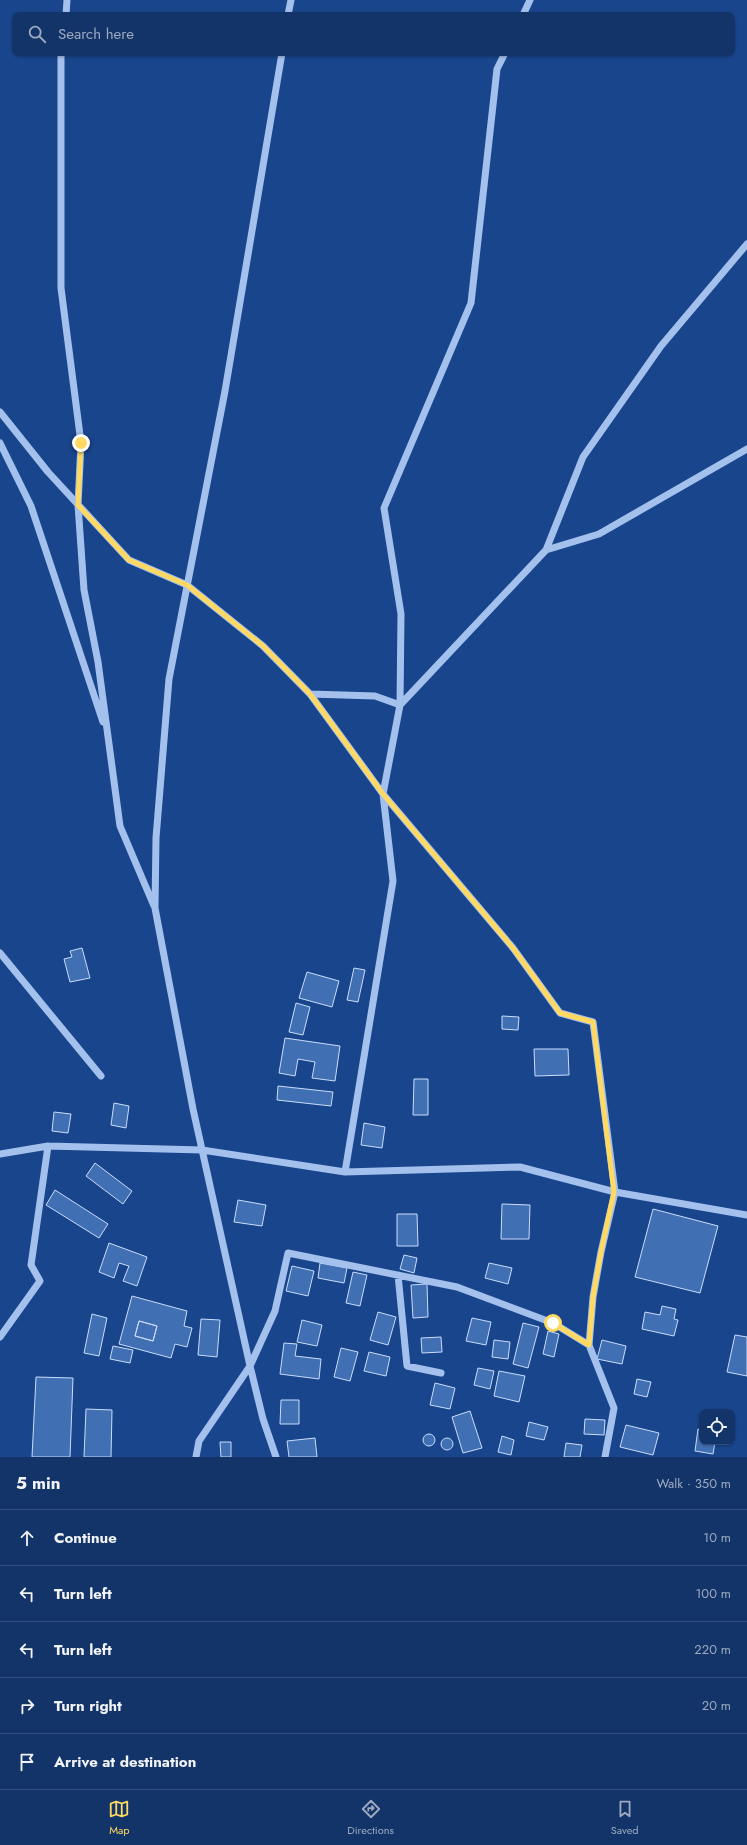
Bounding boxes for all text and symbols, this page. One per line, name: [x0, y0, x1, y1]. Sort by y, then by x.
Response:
search box: [12, 12, 735, 56]
icon: search: [26, 23, 48, 45]
text: Search here: [58, 23, 134, 45]
route end: [72, 434, 90, 452]
route start: [544, 1314, 562, 1332]
map controls: [699, 1409, 735, 1445]
button: locate: [699, 1409, 735, 1445]
text: 5 min: [16, 1471, 60, 1495]
text: Walk · 350 m: [656, 1474, 731, 1493]
icon: ahead: [16, 1527, 38, 1549]
text: Continue: [54, 1527, 117, 1549]
text: 10 m: [703, 1528, 731, 1547]
icon: left: [16, 1583, 38, 1605]
text: Turn left: [54, 1583, 112, 1605]
text: 100 m: [696, 1584, 731, 1603]
icon: left: [16, 1639, 38, 1661]
text: Turn left: [54, 1639, 112, 1661]
text: 220 m: [694, 1640, 731, 1659]
icon: right: [16, 1695, 38, 1717]
text: Turn right: [54, 1695, 122, 1717]
text: 20 m: [702, 1696, 731, 1715]
icon: arrive: [16, 1751, 38, 1773]
text: Arrive at destination: [54, 1751, 196, 1773]
tab: Map: [108, 1798, 130, 1838]
tab: Directions: [347, 1798, 394, 1838]
tab: Saved: [611, 1798, 639, 1838]

